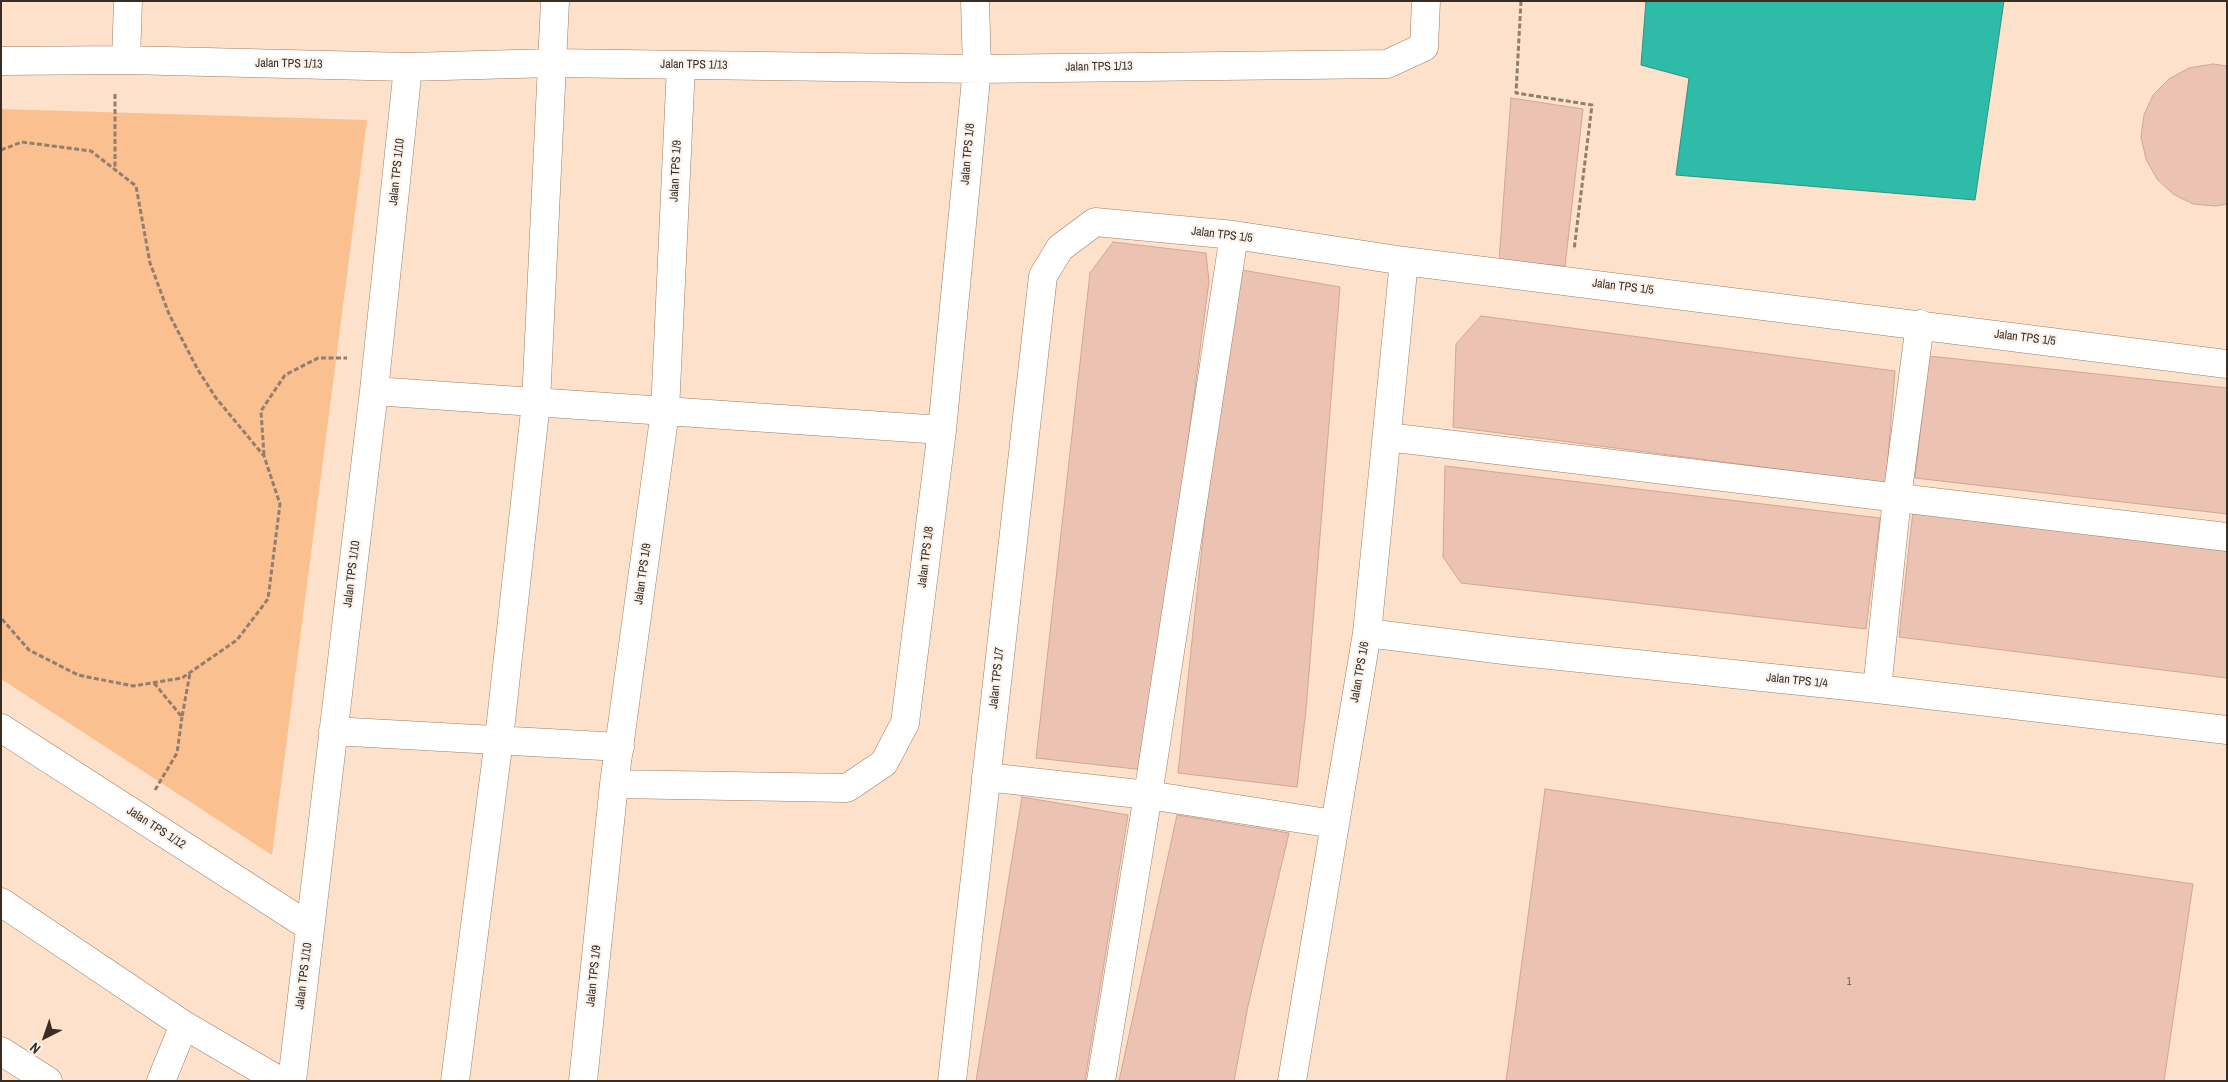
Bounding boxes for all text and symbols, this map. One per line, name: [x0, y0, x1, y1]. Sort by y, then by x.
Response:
street label: Jalan TPS 1/13: [255, 56, 323, 72]
street label: Jalan TPS 1/13: [660, 57, 728, 73]
street label: Jalan TPS 1/13: [1065, 59, 1133, 75]
street label: Jalan TPS 1/8: [958, 123, 978, 185]
street label: Jalan TPS 1/10: [386, 138, 408, 206]
street label: Jalan TPS 1/9: [667, 140, 685, 202]
street label: Jalan TPS 1/5: [1190, 224, 1254, 246]
street label: Jalan TPS 1/5: [1591, 276, 1655, 298]
street label: Jalan TPS 1/5: [1993, 327, 2057, 349]
street label: Jalan TPS 1/8: [915, 525, 937, 589]
street label: Jalan TPS 1/10: [341, 540, 363, 608]
street label: Jalan TPS 1/9: [632, 542, 654, 606]
street label: Jalan TPS 1/6: [1348, 640, 1372, 704]
street label: Jalan TPS 1/7: [987, 647, 1007, 709]
street label: Jalan TPS 1/4: [1766, 671, 1828, 691]
street label: Jalan TPS 1/12: [124, 804, 188, 852]
street label: Jalan TPS 1/10: [293, 942, 315, 1010]
street label: Jalan TPS 1/9: [584, 945, 604, 1007]
house number: 1: [1847, 976, 1851, 988]
north arrow: [20, 1012, 70, 1062]
text: N: [26, 1039, 44, 1058]

